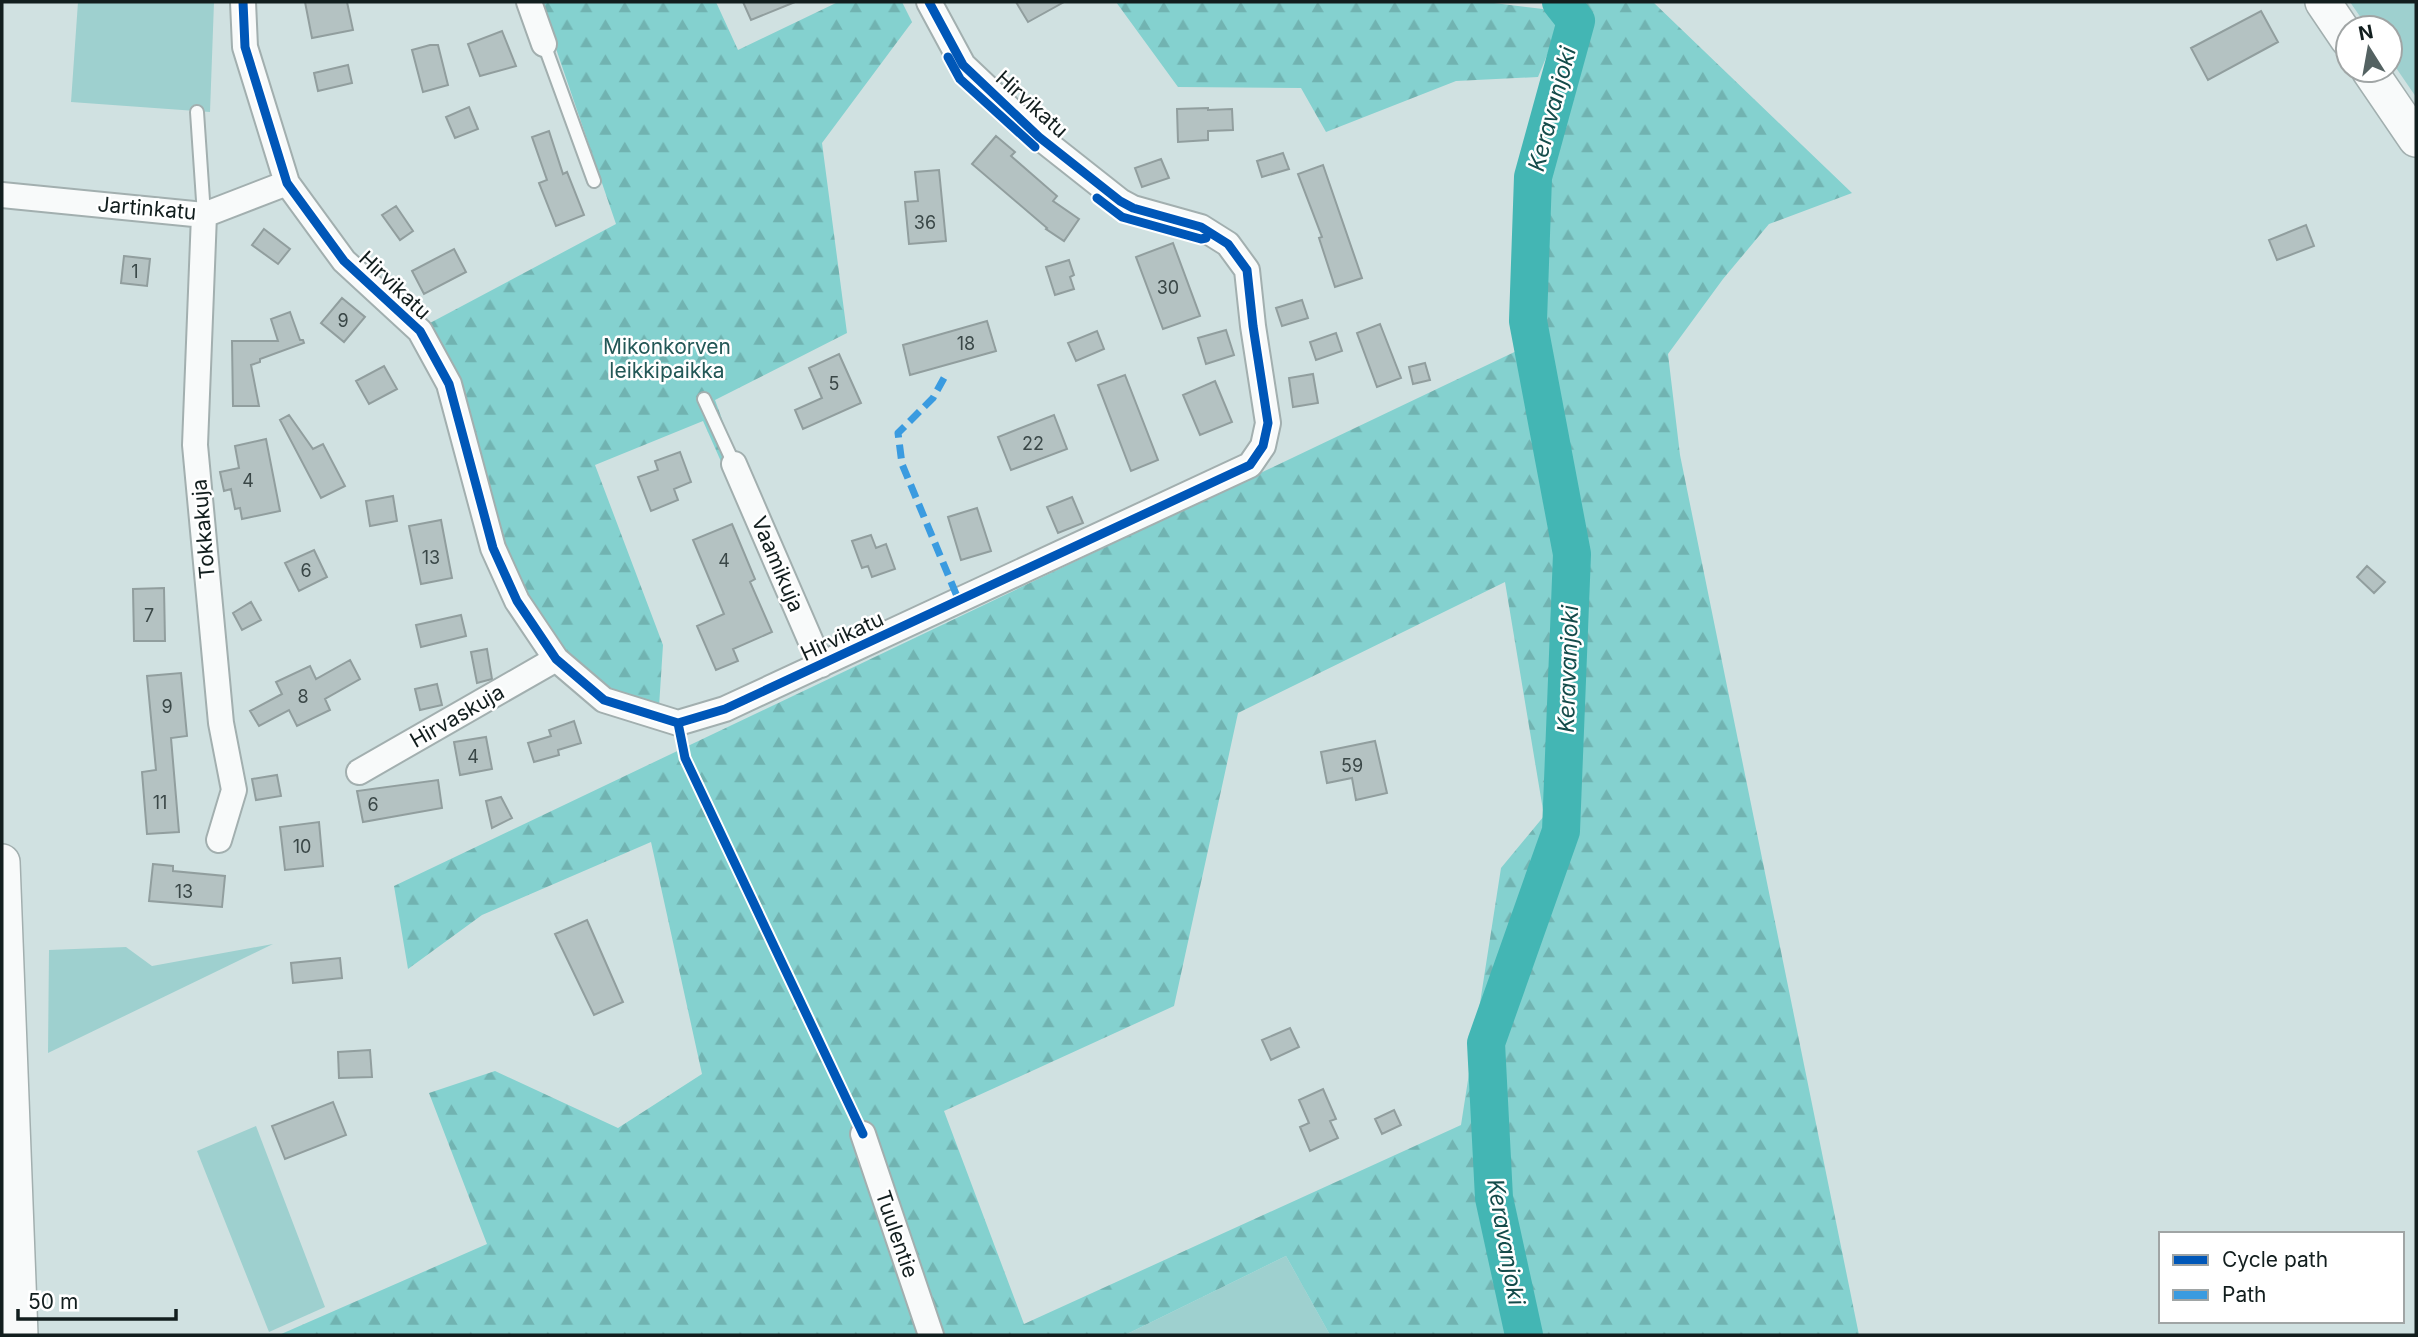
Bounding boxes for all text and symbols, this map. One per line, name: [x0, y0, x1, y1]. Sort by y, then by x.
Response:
north arrow: [2334, 14, 2404, 84]
text: N: [2357, 20, 2375, 45]
water label: Keravanjoki: [1522, 43, 1582, 174]
street label: Hirvikatu: [991, 65, 1073, 143]
street label: Jartinkatu: [97, 191, 197, 225]
house number: 36: [914, 212, 936, 233]
street label: Hirvikatu: [354, 246, 436, 324]
house number: 1: [131, 261, 139, 282]
house number: 30: [1157, 277, 1179, 298]
house number: 9: [337, 310, 349, 331]
house number: 18: [957, 333, 975, 354]
park label: Mikonkorven leikkipaikka: [603, 334, 731, 383]
house number: 5: [829, 373, 839, 394]
house number: 22: [1022, 433, 1044, 454]
house number: 4: [242, 470, 254, 491]
street label: Tokkakuja: [186, 478, 220, 580]
street label: Vaamikuja: [747, 512, 809, 616]
house number: 13: [422, 547, 440, 568]
house number: 4: [718, 550, 730, 571]
house number: 6: [300, 560, 312, 581]
water label: Keravanjoki: [1552, 604, 1584, 733]
house number: 7: [144, 605, 154, 626]
street label: Hirvikatu: [797, 606, 887, 666]
street label: Hirvaskuja: [406, 679, 508, 753]
house number: 8: [297, 686, 309, 707]
house number: 9: [161, 696, 173, 717]
house number: 4: [467, 746, 479, 767]
house number: 59: [1341, 755, 1363, 776]
house number: 11: [153, 792, 167, 813]
house number: 6: [367, 794, 379, 815]
house number: 10: [293, 836, 311, 857]
house number: 13: [175, 881, 193, 902]
water label: Keravanjoki: [1481, 1177, 1531, 1308]
street label: Tuulentie: [870, 1187, 924, 1281]
legend: [2159, 1232, 2404, 1323]
text: Cycle path: [2222, 1247, 2328, 1272]
scale bar: [18, 1278, 175, 1322]
text: Path: [2222, 1282, 2267, 1307]
text: 50 m: [28, 1289, 78, 1314]

